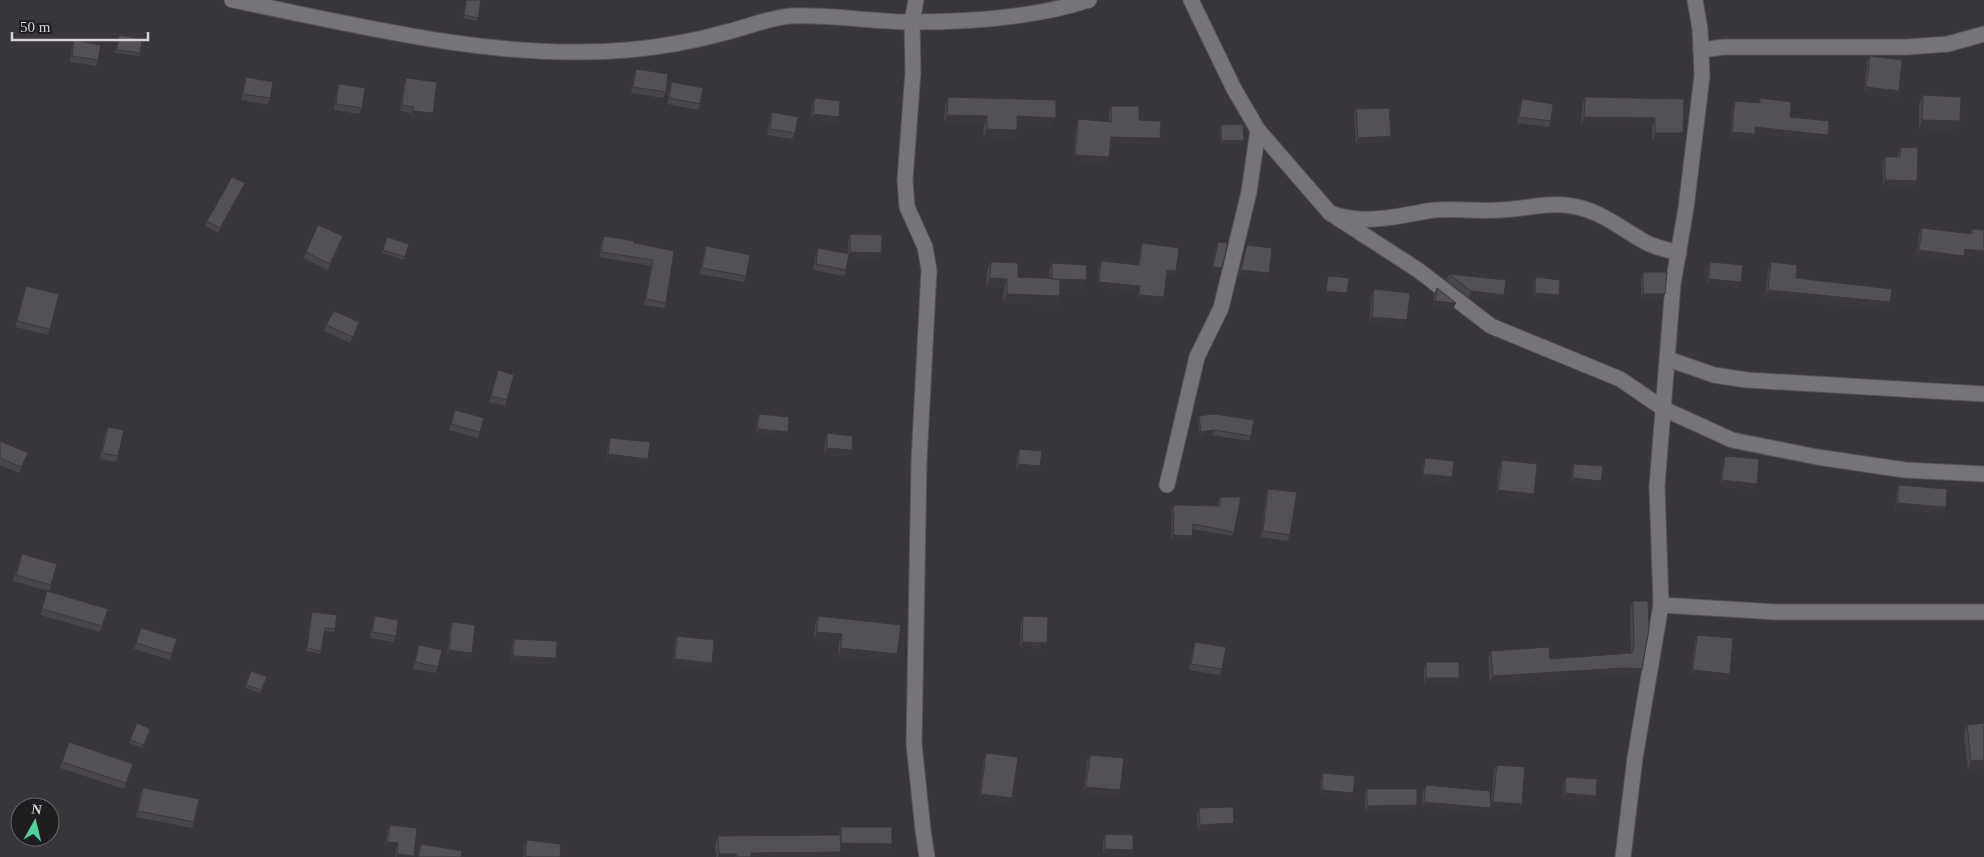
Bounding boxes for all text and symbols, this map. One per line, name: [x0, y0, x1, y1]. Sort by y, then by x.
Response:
scale bar: [12, 10, 149, 42]
text: 50 m: [20, 19, 51, 35]
north arrow: [10, 797, 60, 847]
text: N: [31, 801, 43, 818]

